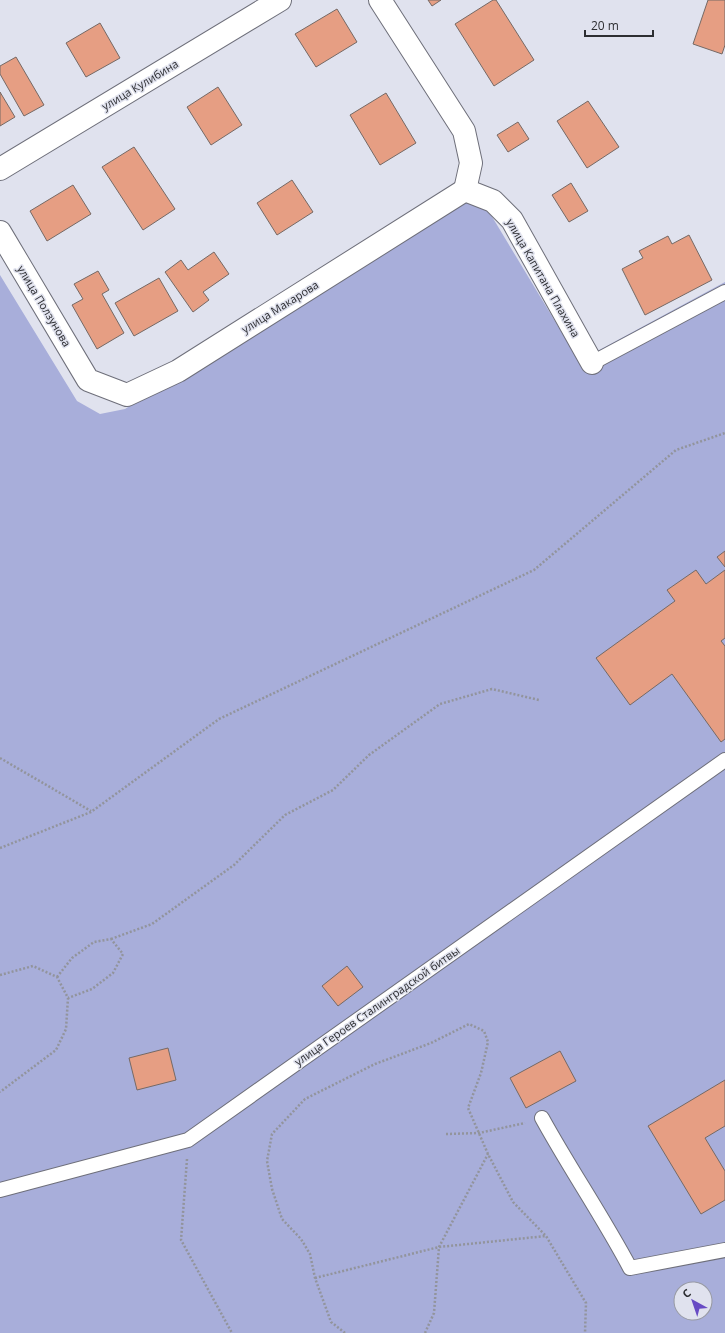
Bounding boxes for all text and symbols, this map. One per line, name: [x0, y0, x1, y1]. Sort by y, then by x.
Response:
scale bar: [585, 12, 653, 38]
text: 20 m: [591, 17, 619, 34]
street label: улица Кулибина: [99, 56, 181, 113]
street label: улица Капитана Плахина: [503, 216, 584, 340]
street label: улица Ползунова: [14, 262, 75, 349]
street label: улица Макарова: [238, 277, 321, 336]
street label: улица Героев Сталинградской битвы: [291, 943, 462, 1069]
north arrow: [673, 1281, 713, 1321]
text: С: [679, 1285, 694, 1301]

